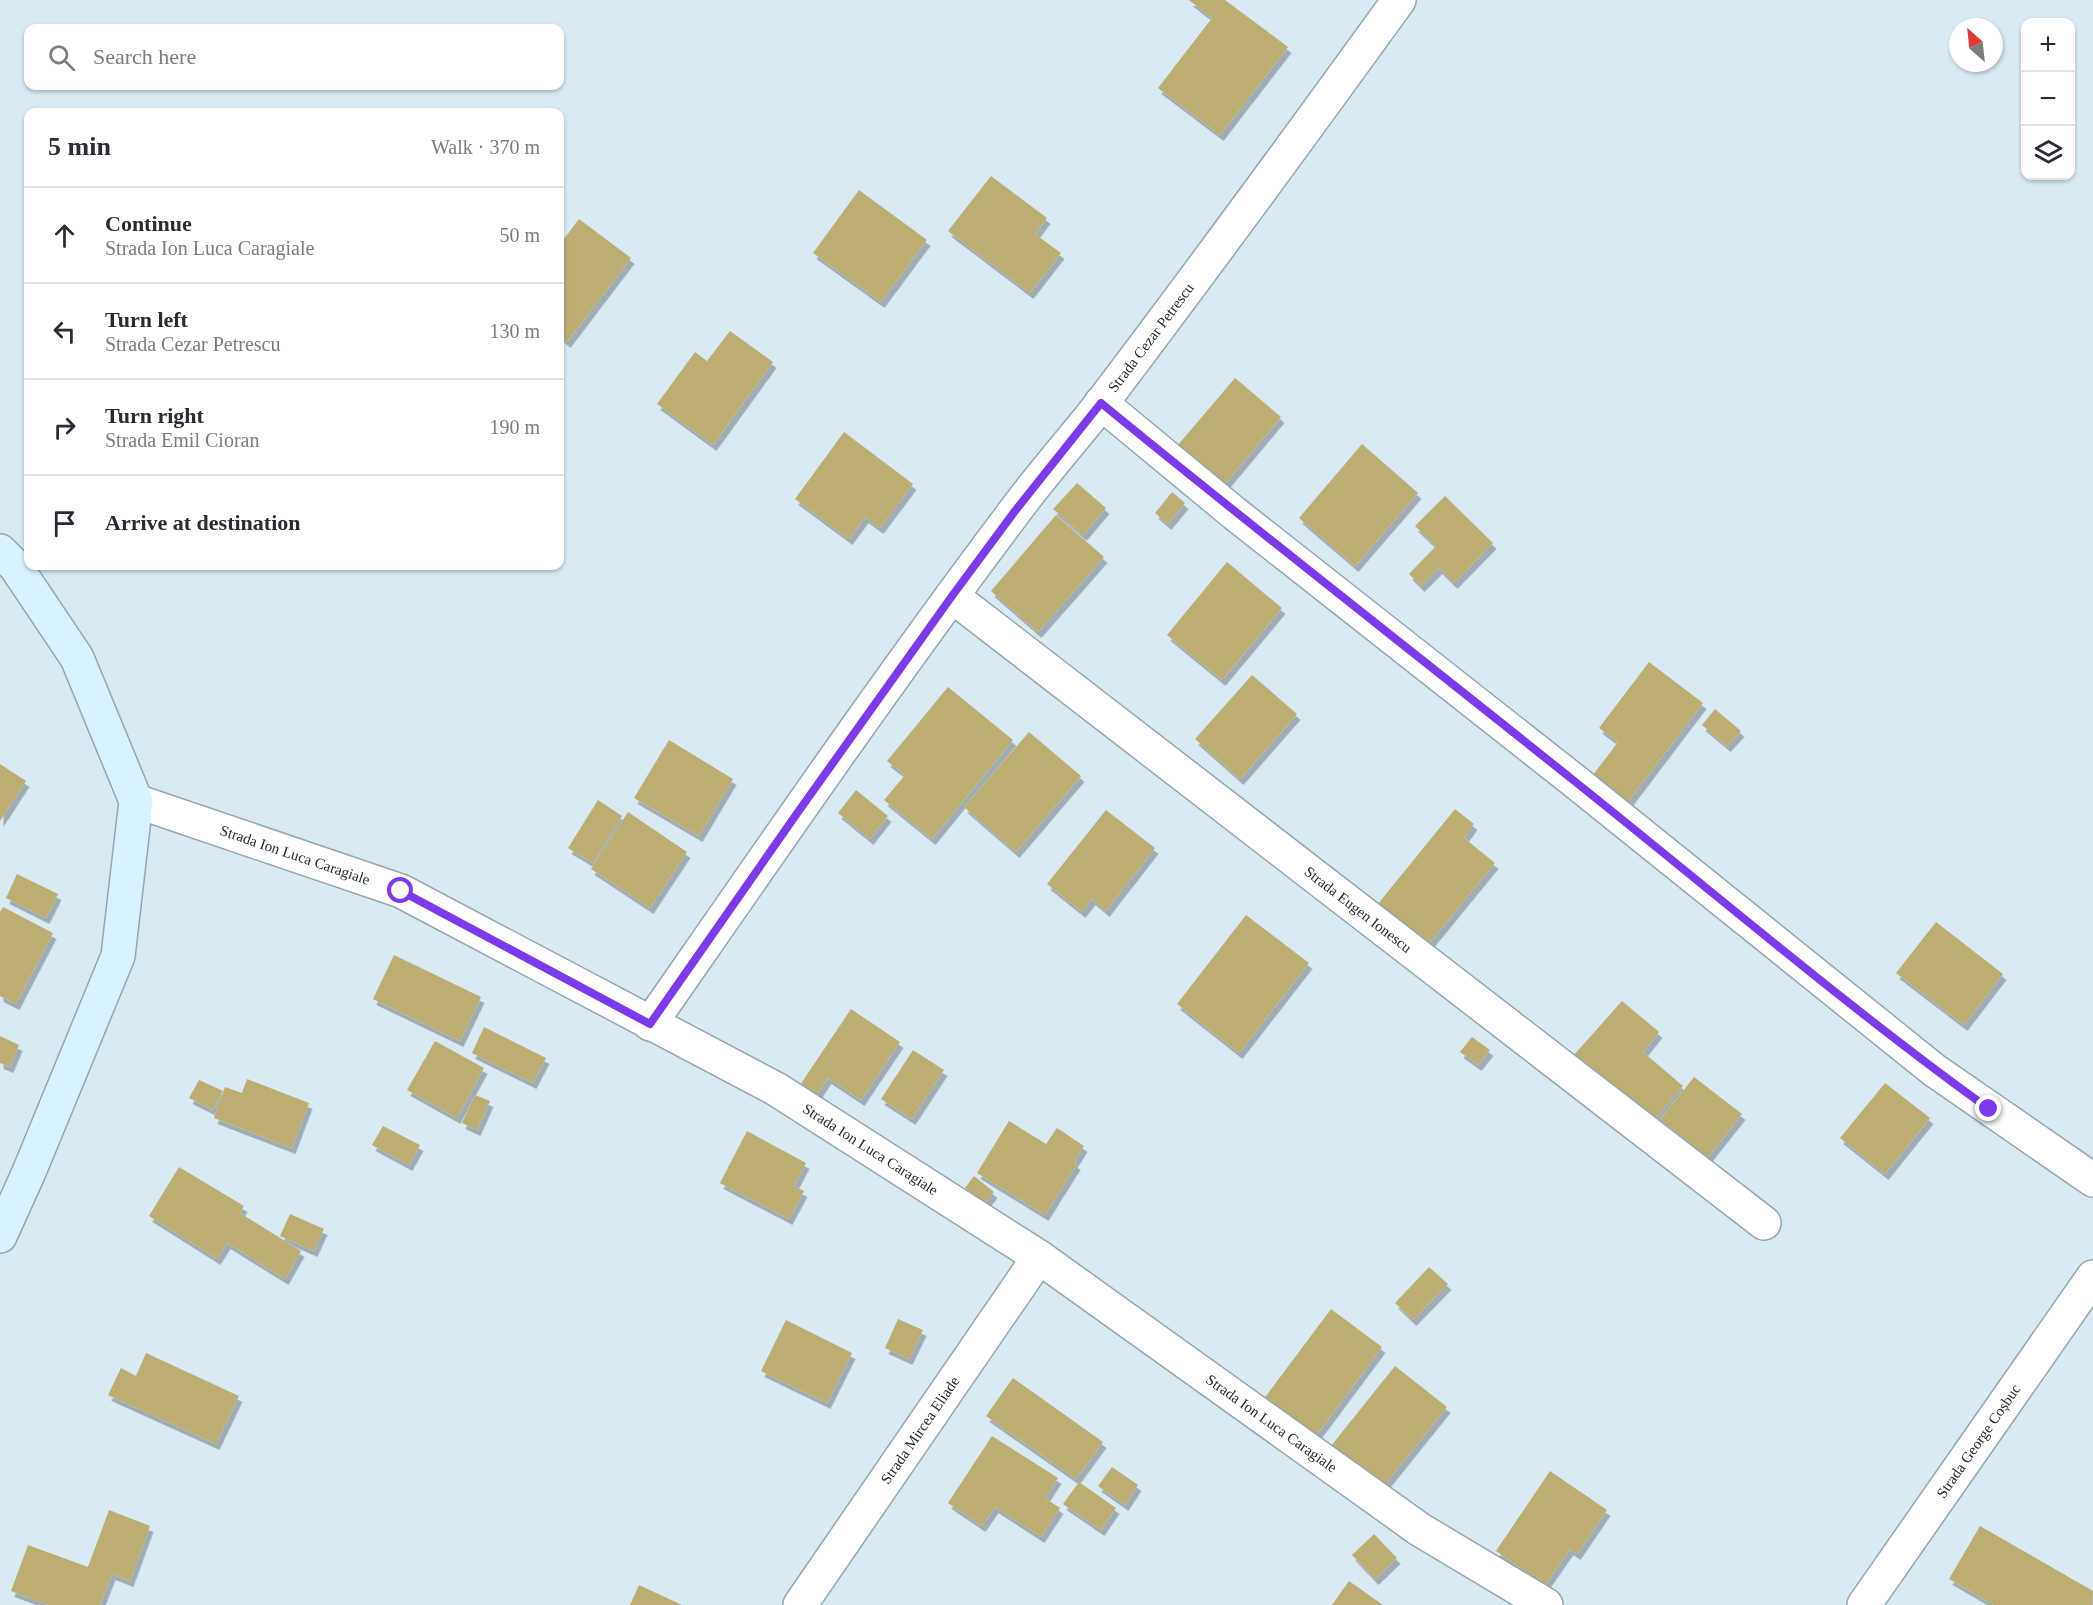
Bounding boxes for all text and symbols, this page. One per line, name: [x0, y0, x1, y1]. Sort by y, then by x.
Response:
north arrow: [1949, 18, 2003, 72]
map controls: [2021, 18, 2075, 180]
button: +: [2021, 18, 2075, 72]
search box: [24, 24, 564, 90]
icon: search: [45, 41, 78, 74]
text: Search here: [93, 44, 196, 69]
button: −: [2021, 72, 2075, 126]
button: layers: [2021, 126, 2075, 180]
text: 5 min: [48, 132, 111, 161]
text: Walk · 370 m: [431, 136, 540, 158]
text: Continue: [105, 211, 192, 236]
icon: ahead: [48, 219, 81, 252]
text: 50 m: [499, 224, 540, 246]
text: Strada Ion Luca Caragiale: [105, 237, 314, 259]
street label: Strada Cezar Petrescu: [1105, 280, 1197, 395]
text: Turn left: [105, 307, 188, 332]
icon: left: [48, 315, 81, 348]
text: 130 m: [489, 320, 540, 342]
text: Strada Cezar Petrescu: [105, 333, 280, 355]
text: Turn right: [105, 403, 204, 428]
icon: right: [48, 411, 81, 444]
text: 190 m: [489, 416, 540, 438]
text: Strada Emil Cioran: [105, 429, 259, 451]
icon: arrive: [48, 507, 81, 540]
text: Arrive at destination: [105, 510, 301, 535]
street label: Strada Ion Luca Caragiale: [218, 822, 372, 888]
street label: Strada Eugen Ionescu: [1301, 863, 1415, 956]
route start: [387, 877, 413, 903]
route end: [1975, 1095, 2001, 1121]
street label: Strada Ion Luca Caragiale: [800, 1100, 941, 1199]
street label: Strada Ion Luca Caragiale: [1203, 1371, 1340, 1476]
street label: Strada Mircea Eliade: [878, 1373, 963, 1487]
street label: Strada George Coșbuc: [1933, 1381, 2024, 1501]

